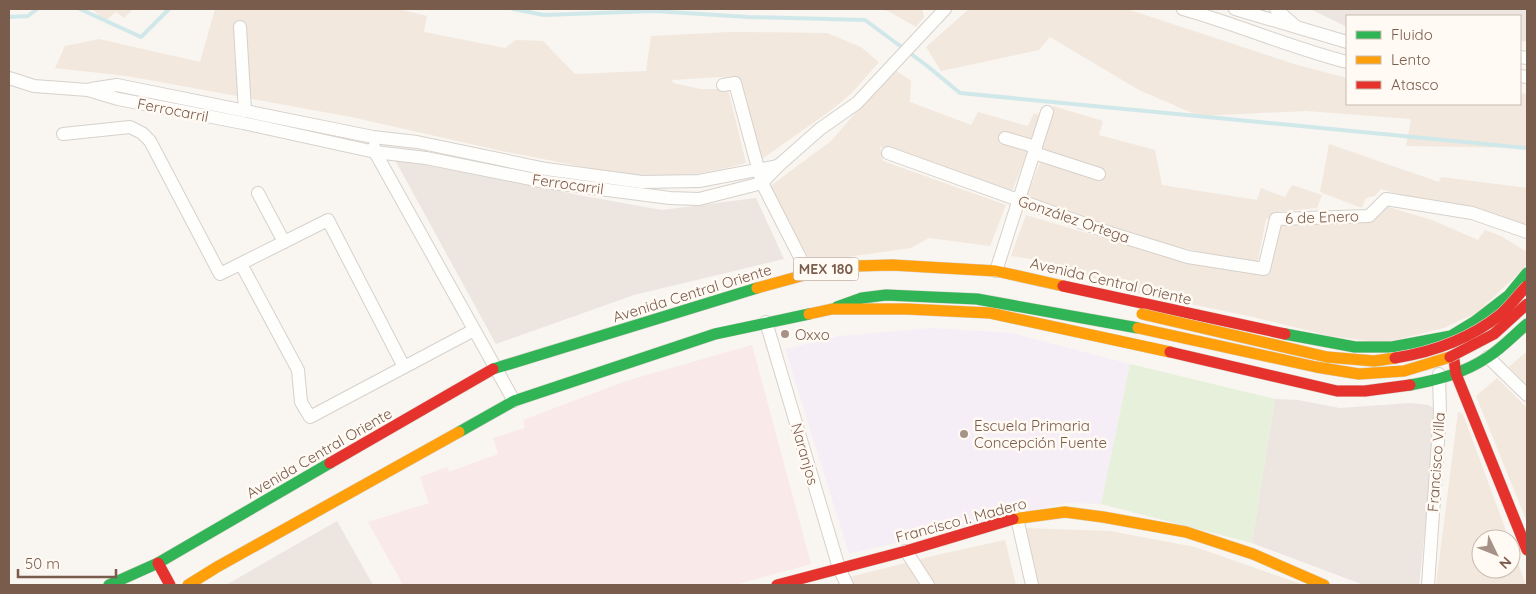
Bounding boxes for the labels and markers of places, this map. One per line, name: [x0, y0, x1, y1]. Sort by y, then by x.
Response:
place label: Oxxo: [795, 325, 830, 344]
marker: Oxxo: [779, 328, 791, 340]
place label: Escuela Primaria Concepción Fuente: [974, 416, 1107, 452]
marker: Escuela Primaria Concepción Fuente: [958, 428, 970, 440]

